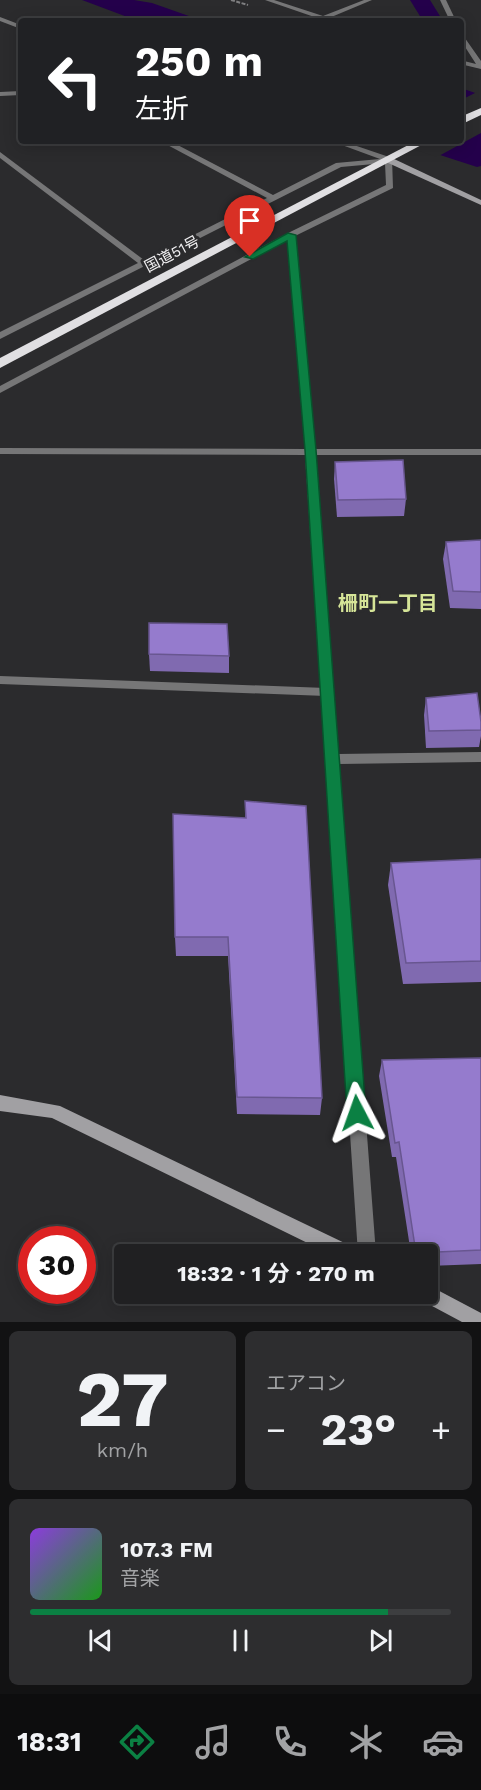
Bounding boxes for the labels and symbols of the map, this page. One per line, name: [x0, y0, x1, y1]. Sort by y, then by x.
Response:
pin: [224, 195, 275, 257]
street label: 国道51号: [141, 232, 203, 276]
district label: 柵町一丁目: [338, 591, 438, 615]
position arrow: [325, 1081, 389, 1145]
speed limit sign: 30: [18, 1226, 96, 1304]

